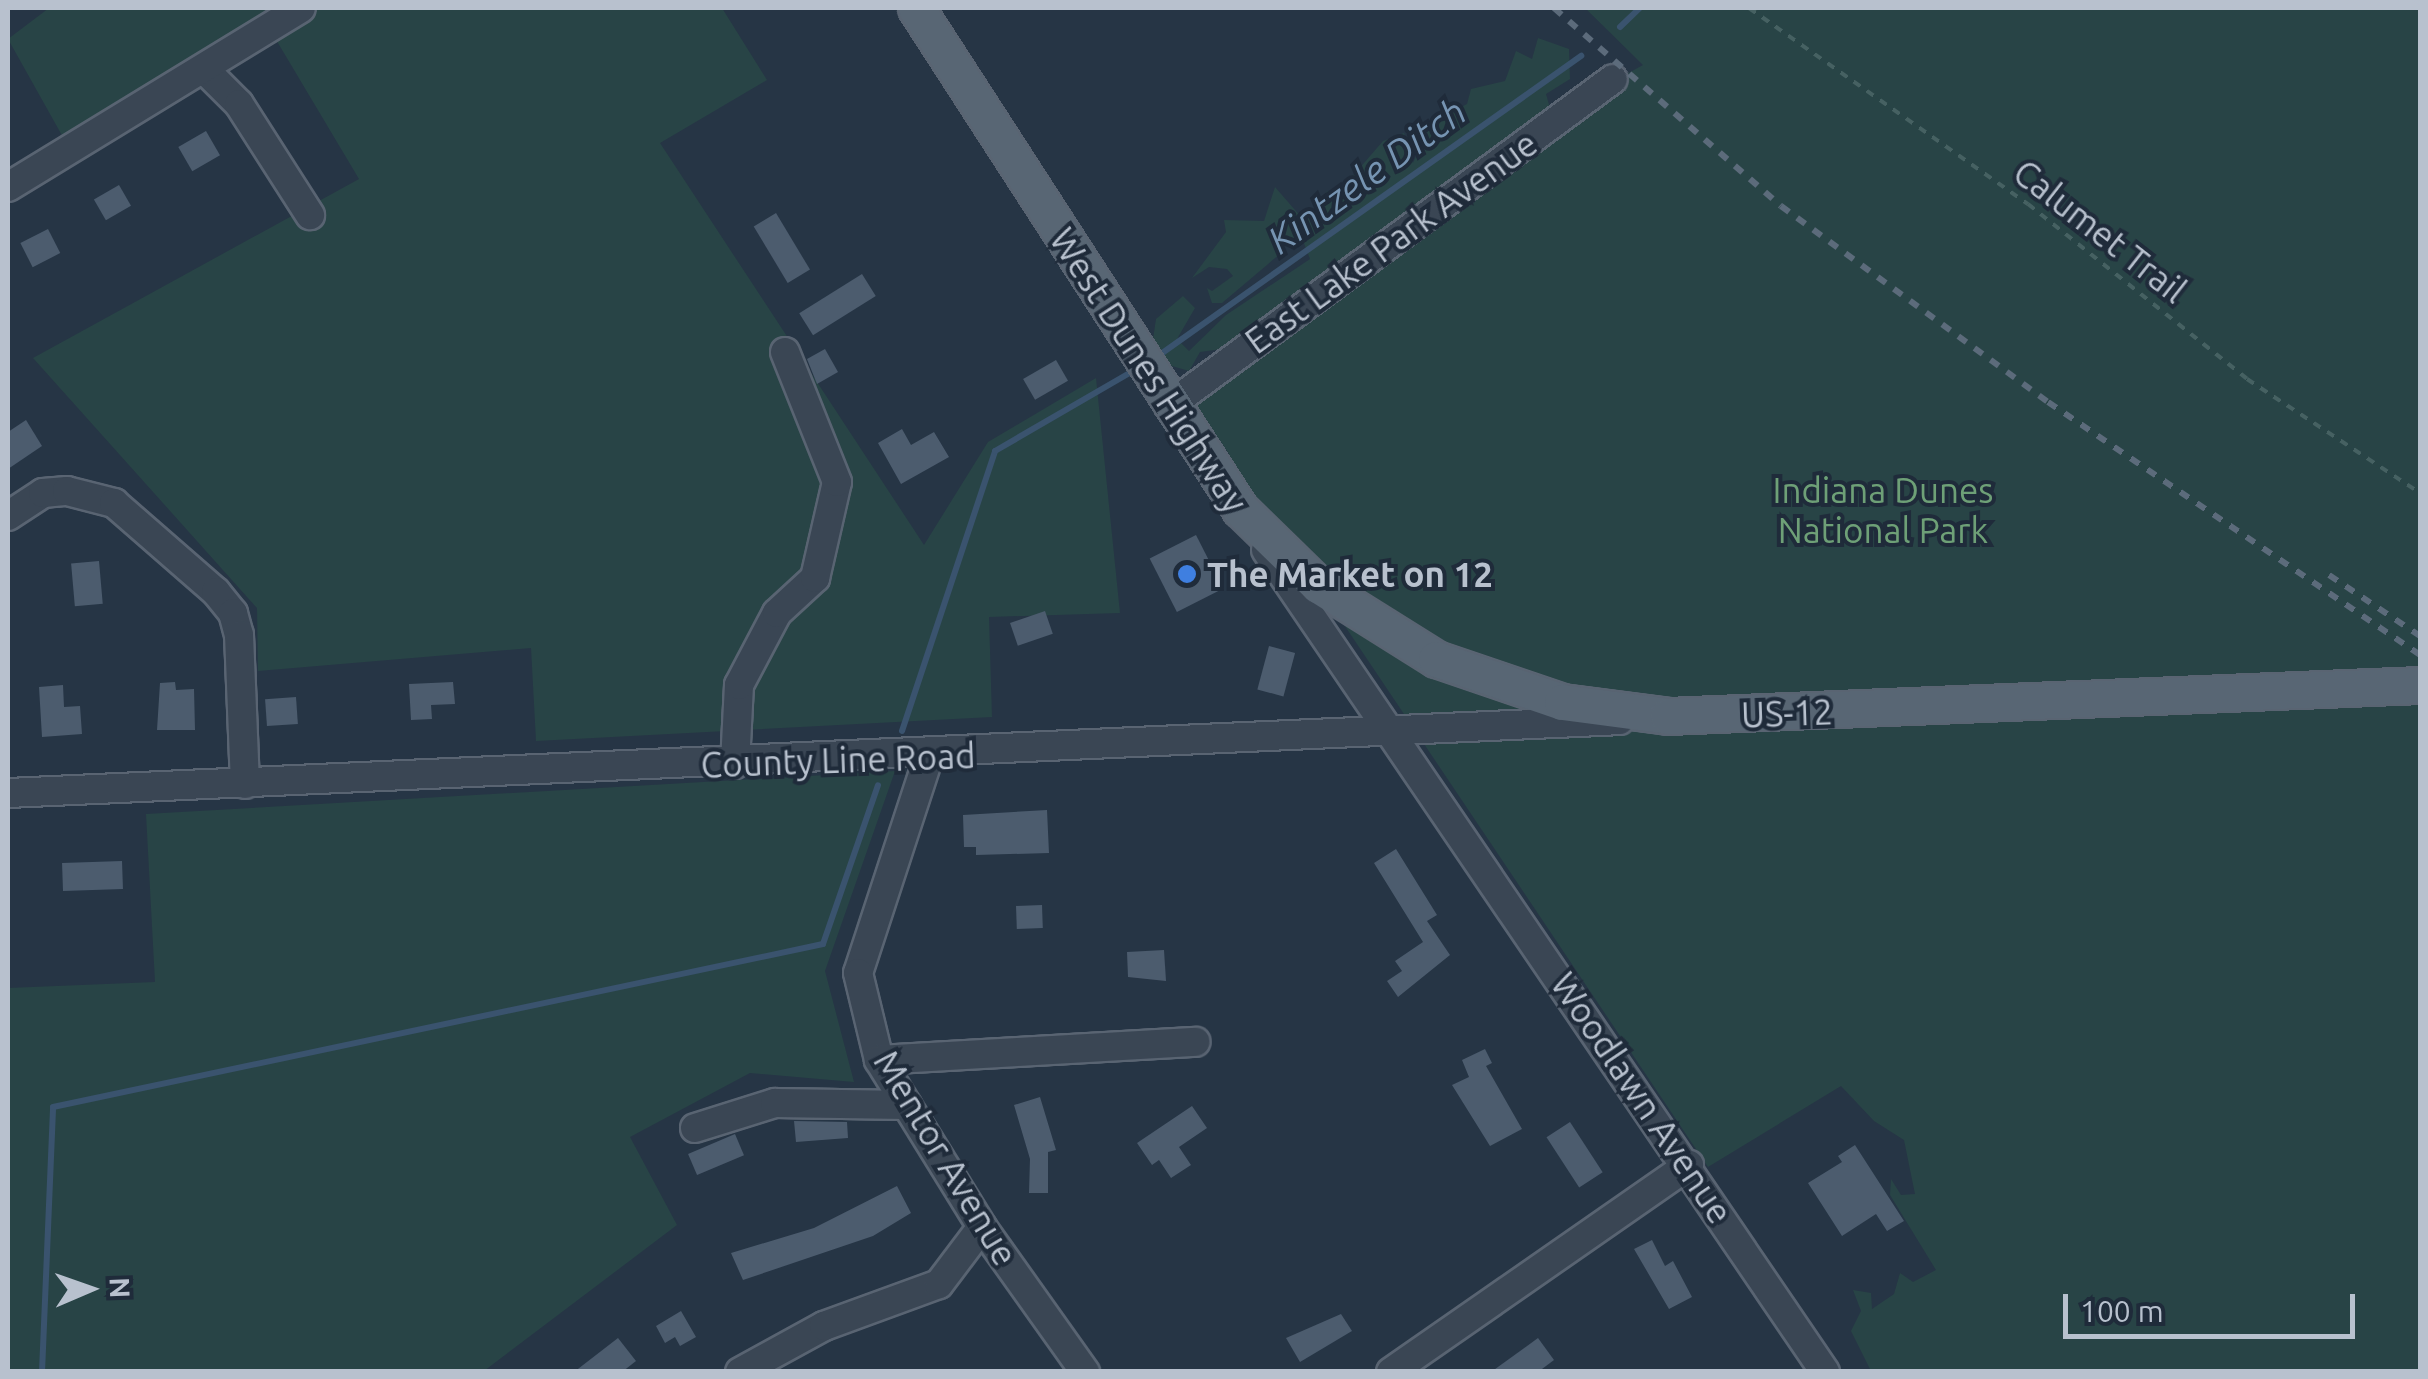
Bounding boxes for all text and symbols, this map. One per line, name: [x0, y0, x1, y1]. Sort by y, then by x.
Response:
water label: Kintzele Ditch: [1259, 89, 1475, 263]
street label: East Lake Park Avenue: [1237, 122, 1545, 362]
street label: Calumet Trail: [2005, 151, 2195, 311]
street label: West Dunes Highway: [1041, 220, 1257, 520]
park label: Indiana Dunes National Park: [1772, 469, 1994, 551]
place label: The Market on 12: [1207, 553, 1493, 595]
marker: The Market on 12: [1176, 563, 1198, 585]
street label: US-12: [1740, 690, 1834, 736]
street label: County Line Road: [700, 734, 976, 786]
street label: Woodlawn Avenue: [1543, 965, 1741, 1231]
street label: Mentor Avenue: [865, 1043, 1027, 1273]
north arrow: [40, 1239, 140, 1339]
scale bar: [2068, 1274, 2360, 1336]
text: N: [105, 1277, 136, 1299]
text: 100 m: [2080, 1294, 2164, 1328]

